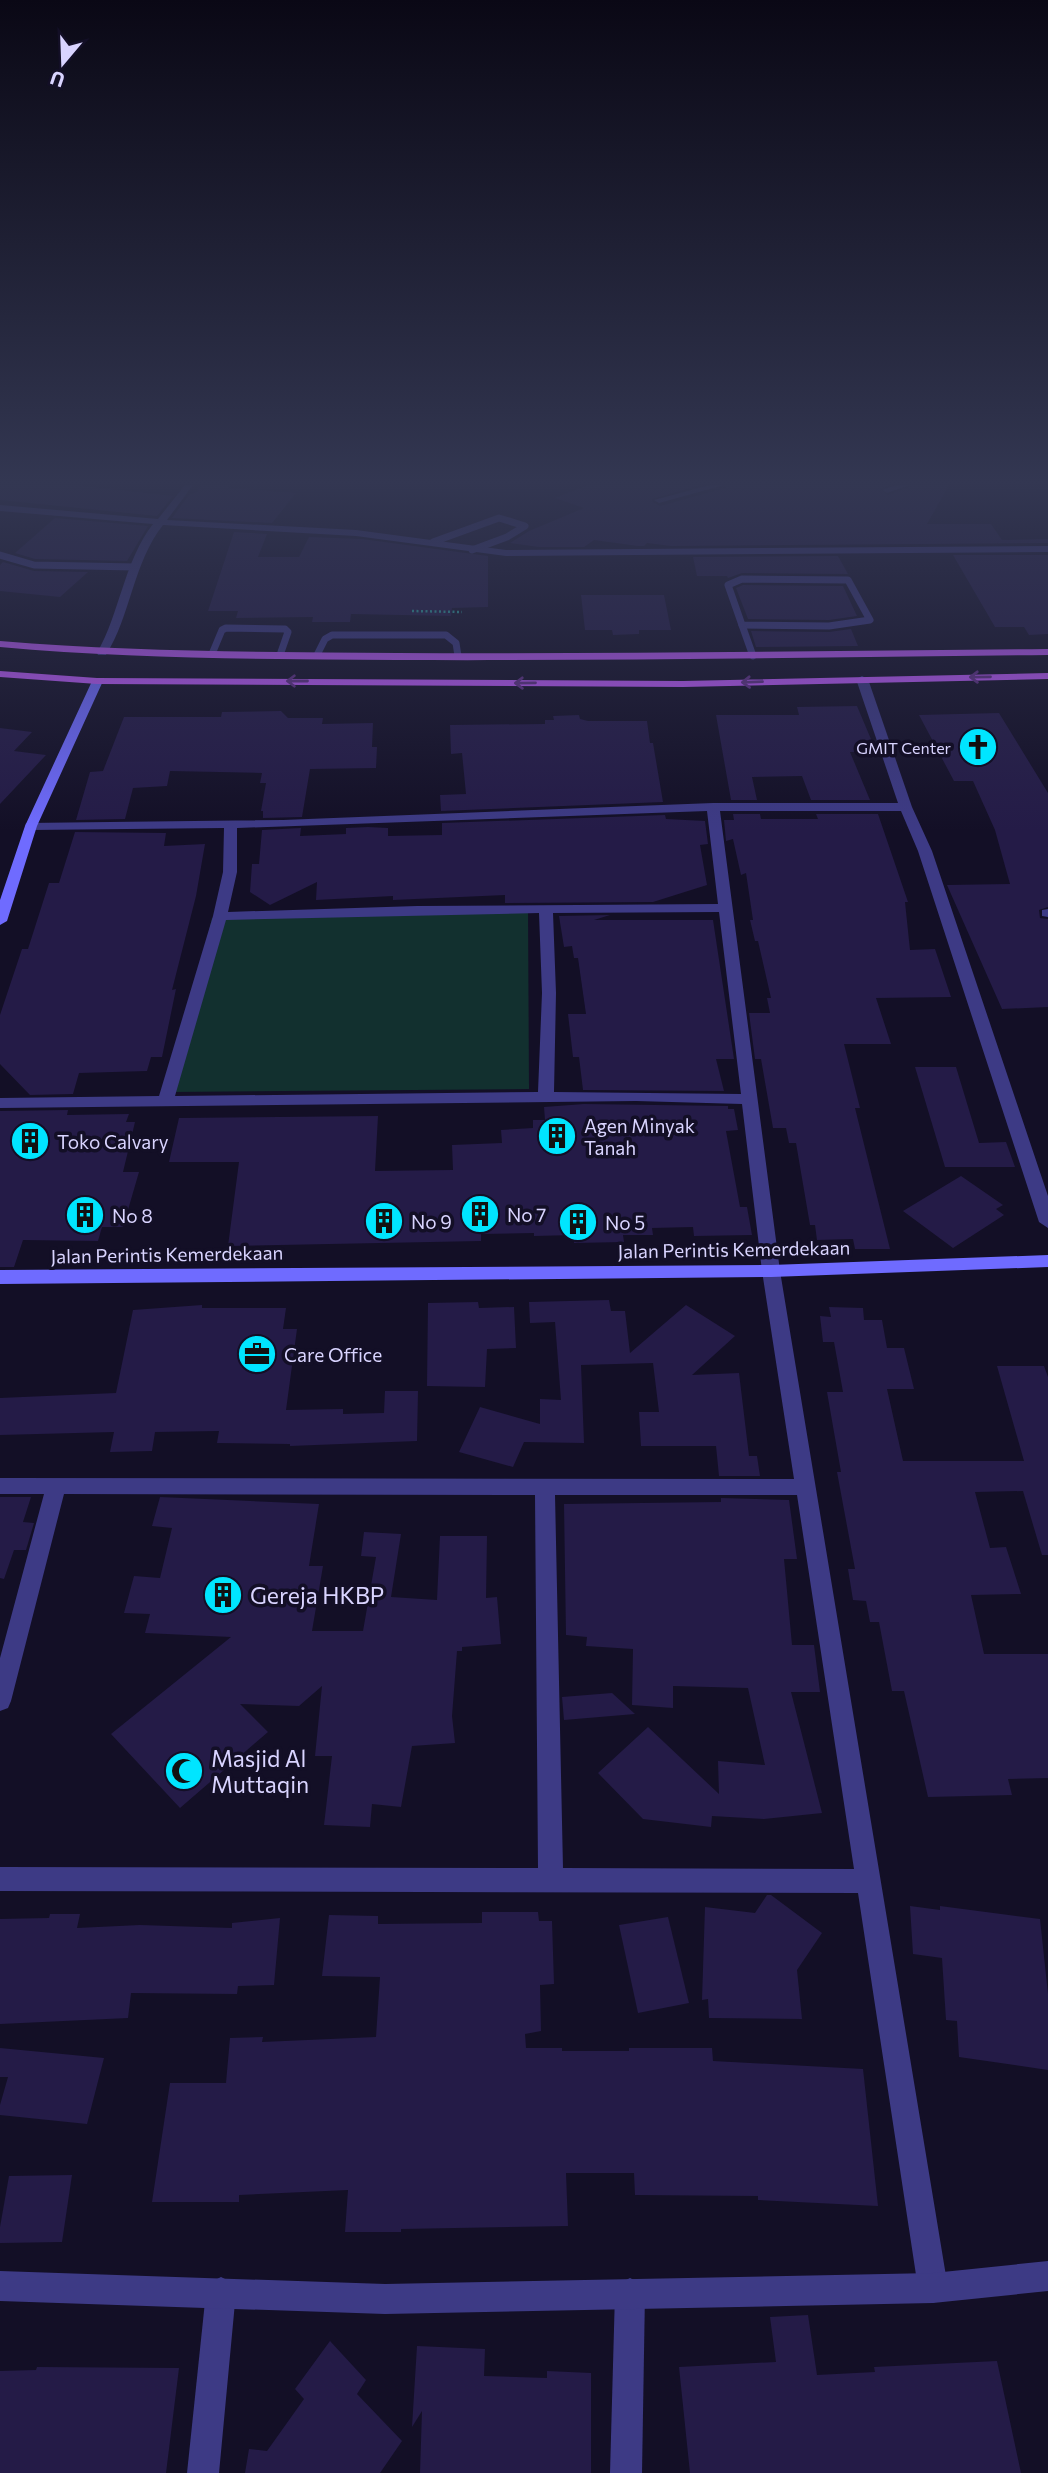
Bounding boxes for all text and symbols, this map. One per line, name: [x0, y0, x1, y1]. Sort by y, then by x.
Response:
north arrow: [28, 28, 98, 98]
text: U: [47, 66, 68, 93]
one-way arrow: [969, 671, 992, 684]
one-way arrow: [286, 675, 309, 688]
one-way arrow: [741, 675, 764, 688]
one-way arrow: [514, 676, 537, 690]
church icon: GMIT Center: [957, 726, 999, 768]
place label: GMIT Center: [856, 738, 952, 757]
place label: Agen Minyak Tanah: [584, 1114, 695, 1159]
building icon: Agen Minyak Tanah: [536, 1115, 578, 1157]
building icon: Toko Calvary: [9, 1120, 51, 1162]
place label: Toko Calvary: [57, 1130, 169, 1153]
building icon: No 7: [459, 1193, 501, 1235]
building icon: No 8: [64, 1194, 106, 1236]
building icon: No 9: [363, 1200, 405, 1242]
building icon: No 5: [557, 1201, 599, 1243]
place label: No 7: [507, 1203, 546, 1226]
place label: No 8: [112, 1204, 153, 1227]
place label: No 9: [411, 1210, 452, 1233]
place label: No 5: [605, 1211, 645, 1234]
street label: Jalan Perintis Kemerdekaan: [617, 1235, 851, 1263]
street label: Jalan Perintis Kemerdekaan: [50, 1240, 284, 1268]
office icon: Care Office: [236, 1333, 278, 1375]
place label: Care Office: [284, 1343, 382, 1366]
building icon: Gereja HKBP: [202, 1574, 244, 1616]
place label: Gereja HKBP: [250, 1581, 384, 1609]
place label: Masjid Al Muttaqin: [211, 1744, 309, 1798]
mosque icon: Masjid Al Muttaqin: [163, 1750, 205, 1792]

